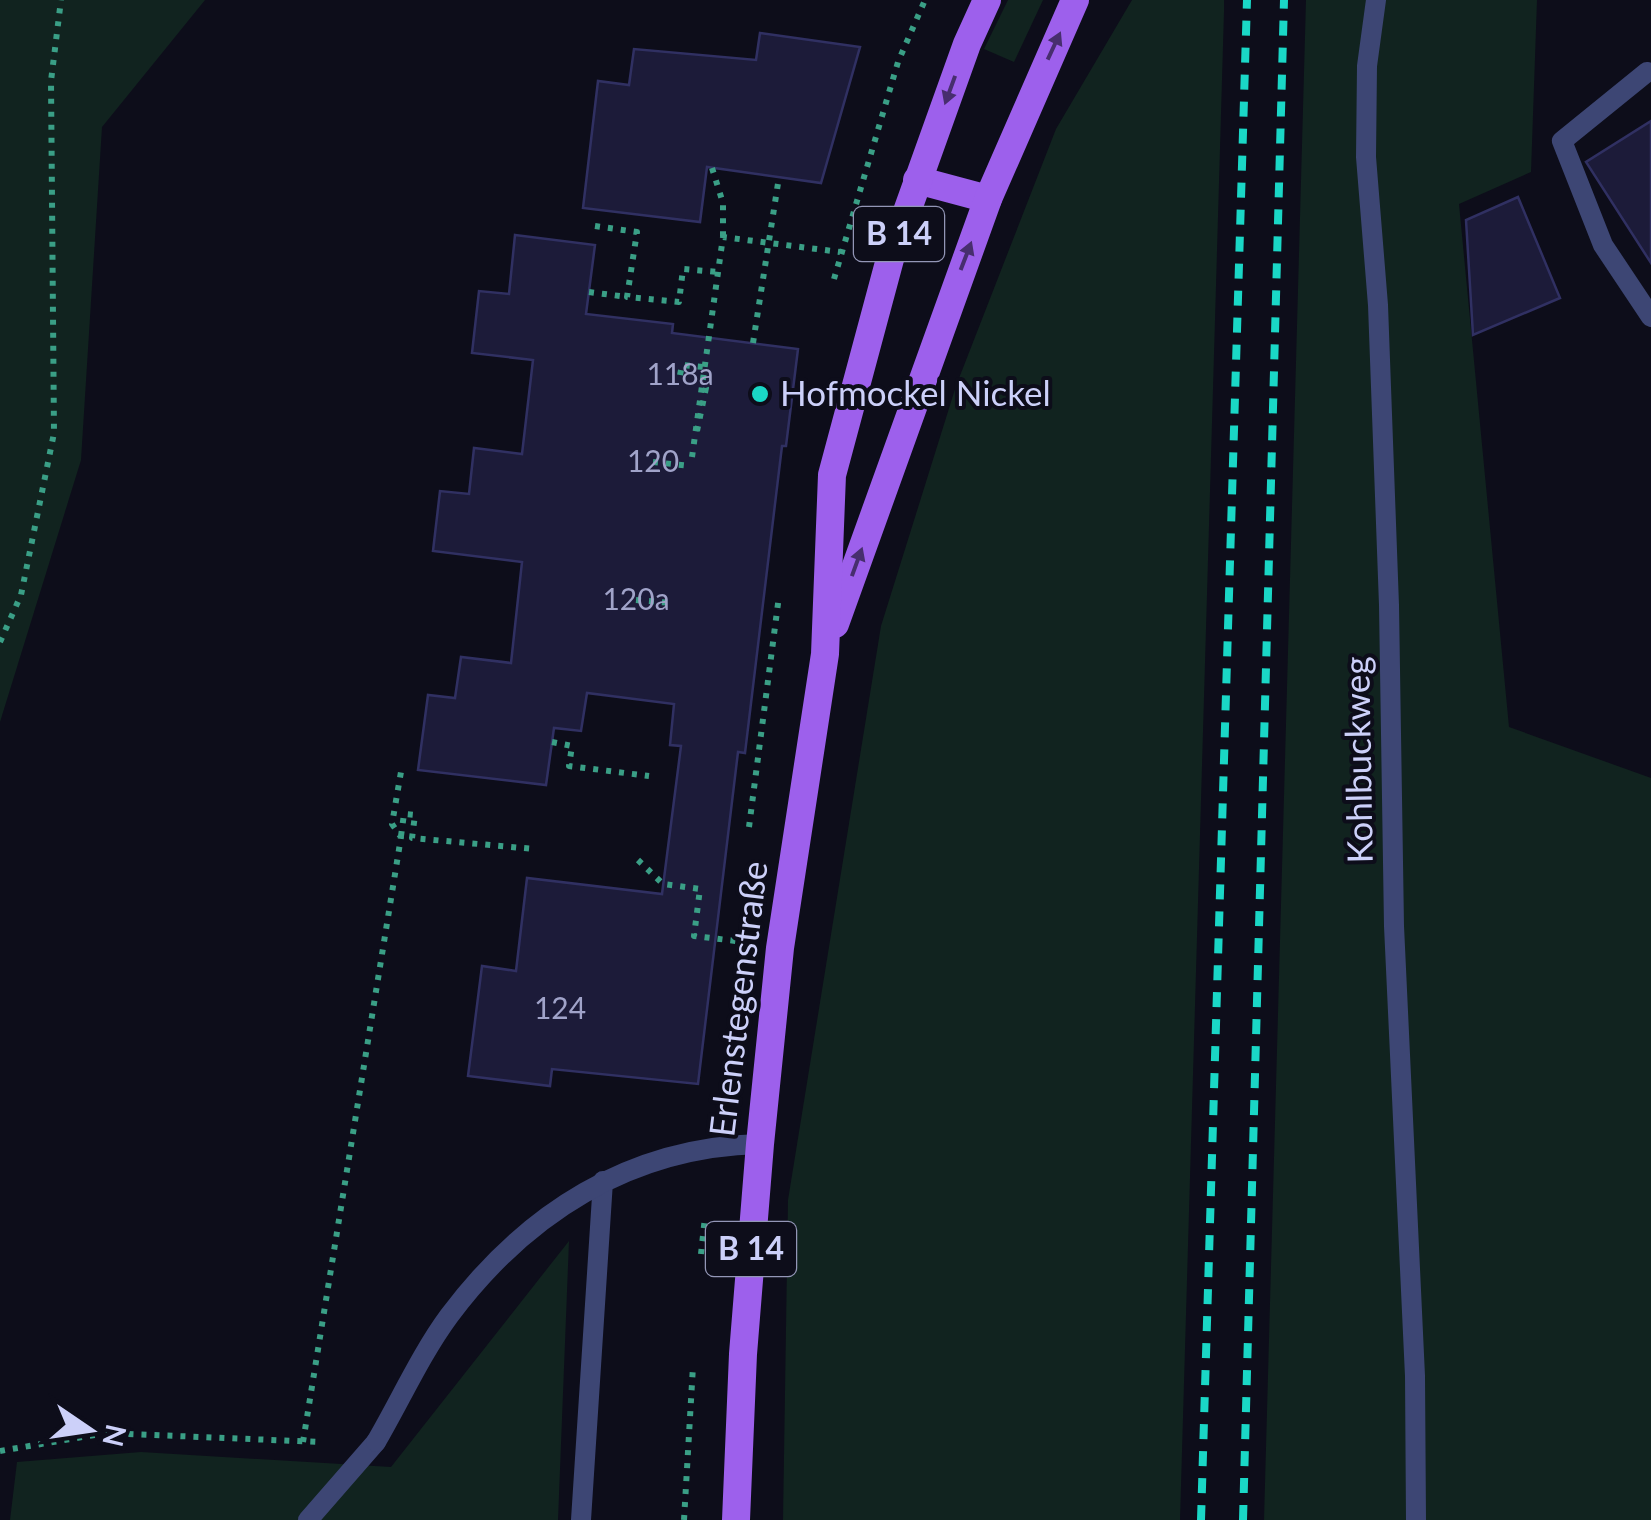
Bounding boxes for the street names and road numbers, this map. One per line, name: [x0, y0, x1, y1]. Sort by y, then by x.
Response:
road number: B 14: [854, 207, 944, 261]
street label: Kohlbuckweg: [1334, 656, 1380, 864]
street label: Erlenstegenstraße: [699, 859, 775, 1139]
road number: B 14: [706, 1222, 796, 1276]

